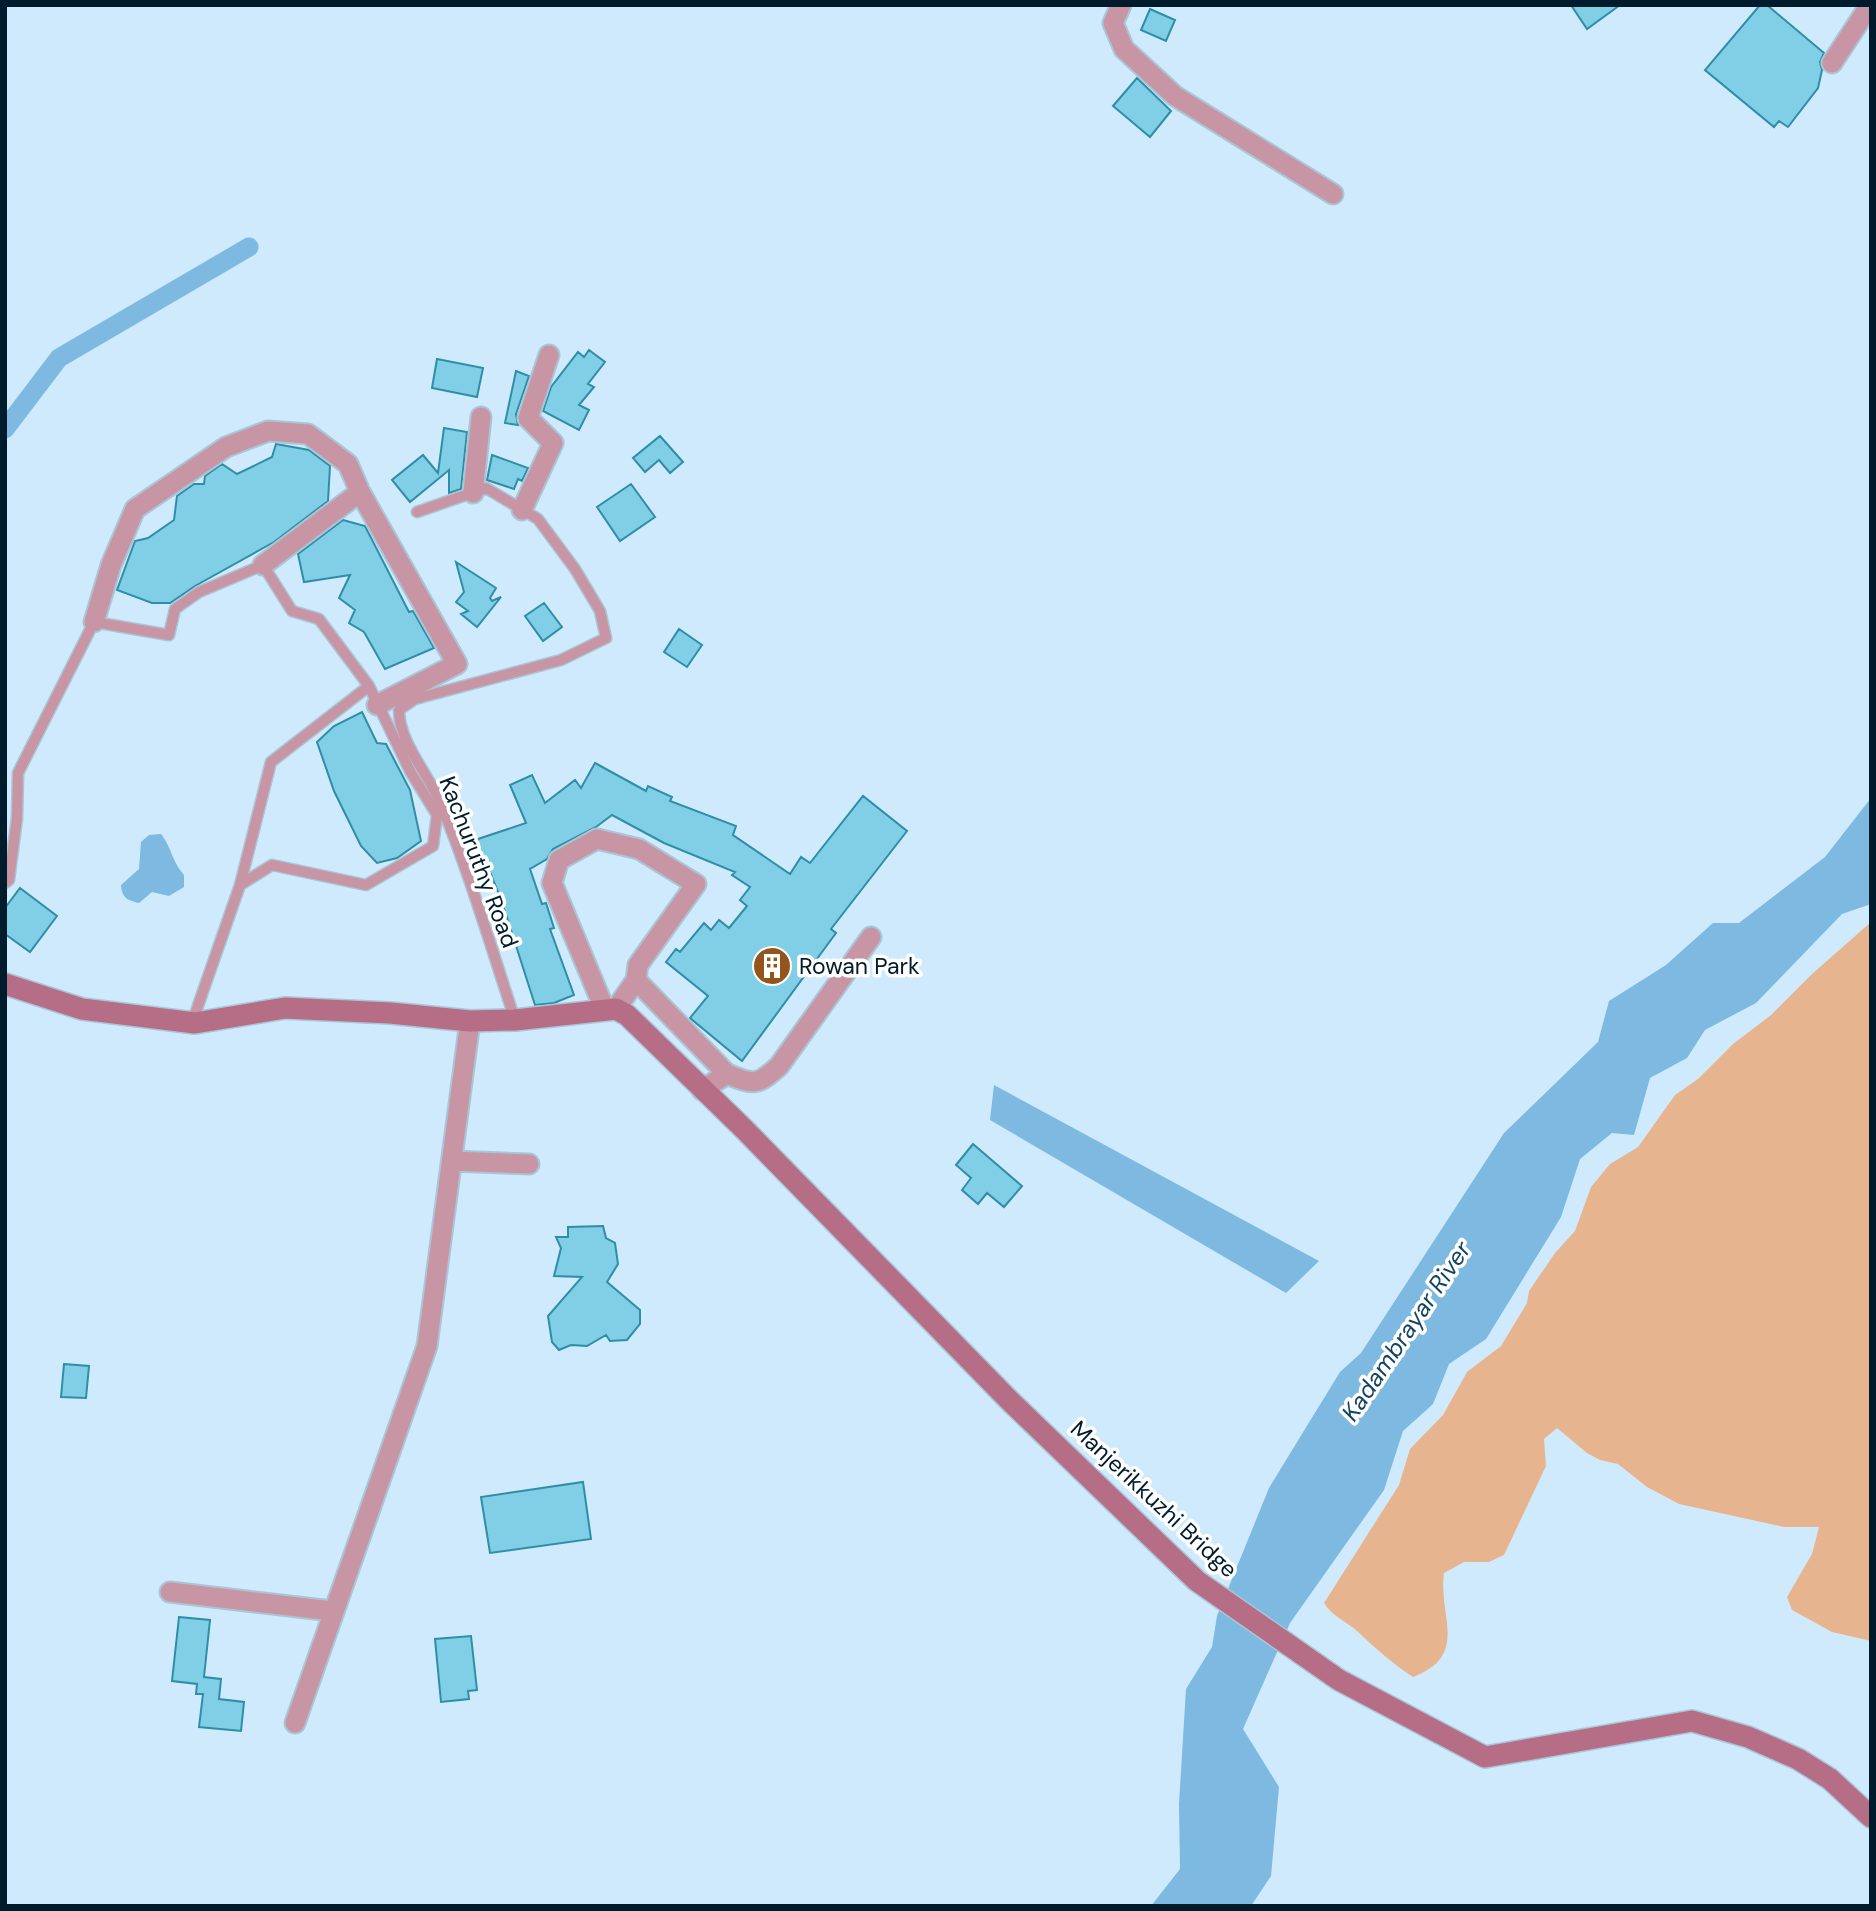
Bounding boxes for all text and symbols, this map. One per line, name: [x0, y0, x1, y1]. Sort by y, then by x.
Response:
street label: Kachuruthy Road: [433, 772, 525, 952]
building icon: Rowan Park: [751, 945, 793, 987]
place label: Rowan Park: [799, 951, 920, 981]
water label: Kadambrayar River: [1334, 1234, 1478, 1427]
street label: Manjerikkuzhi Bridge: [1064, 1414, 1244, 1584]

